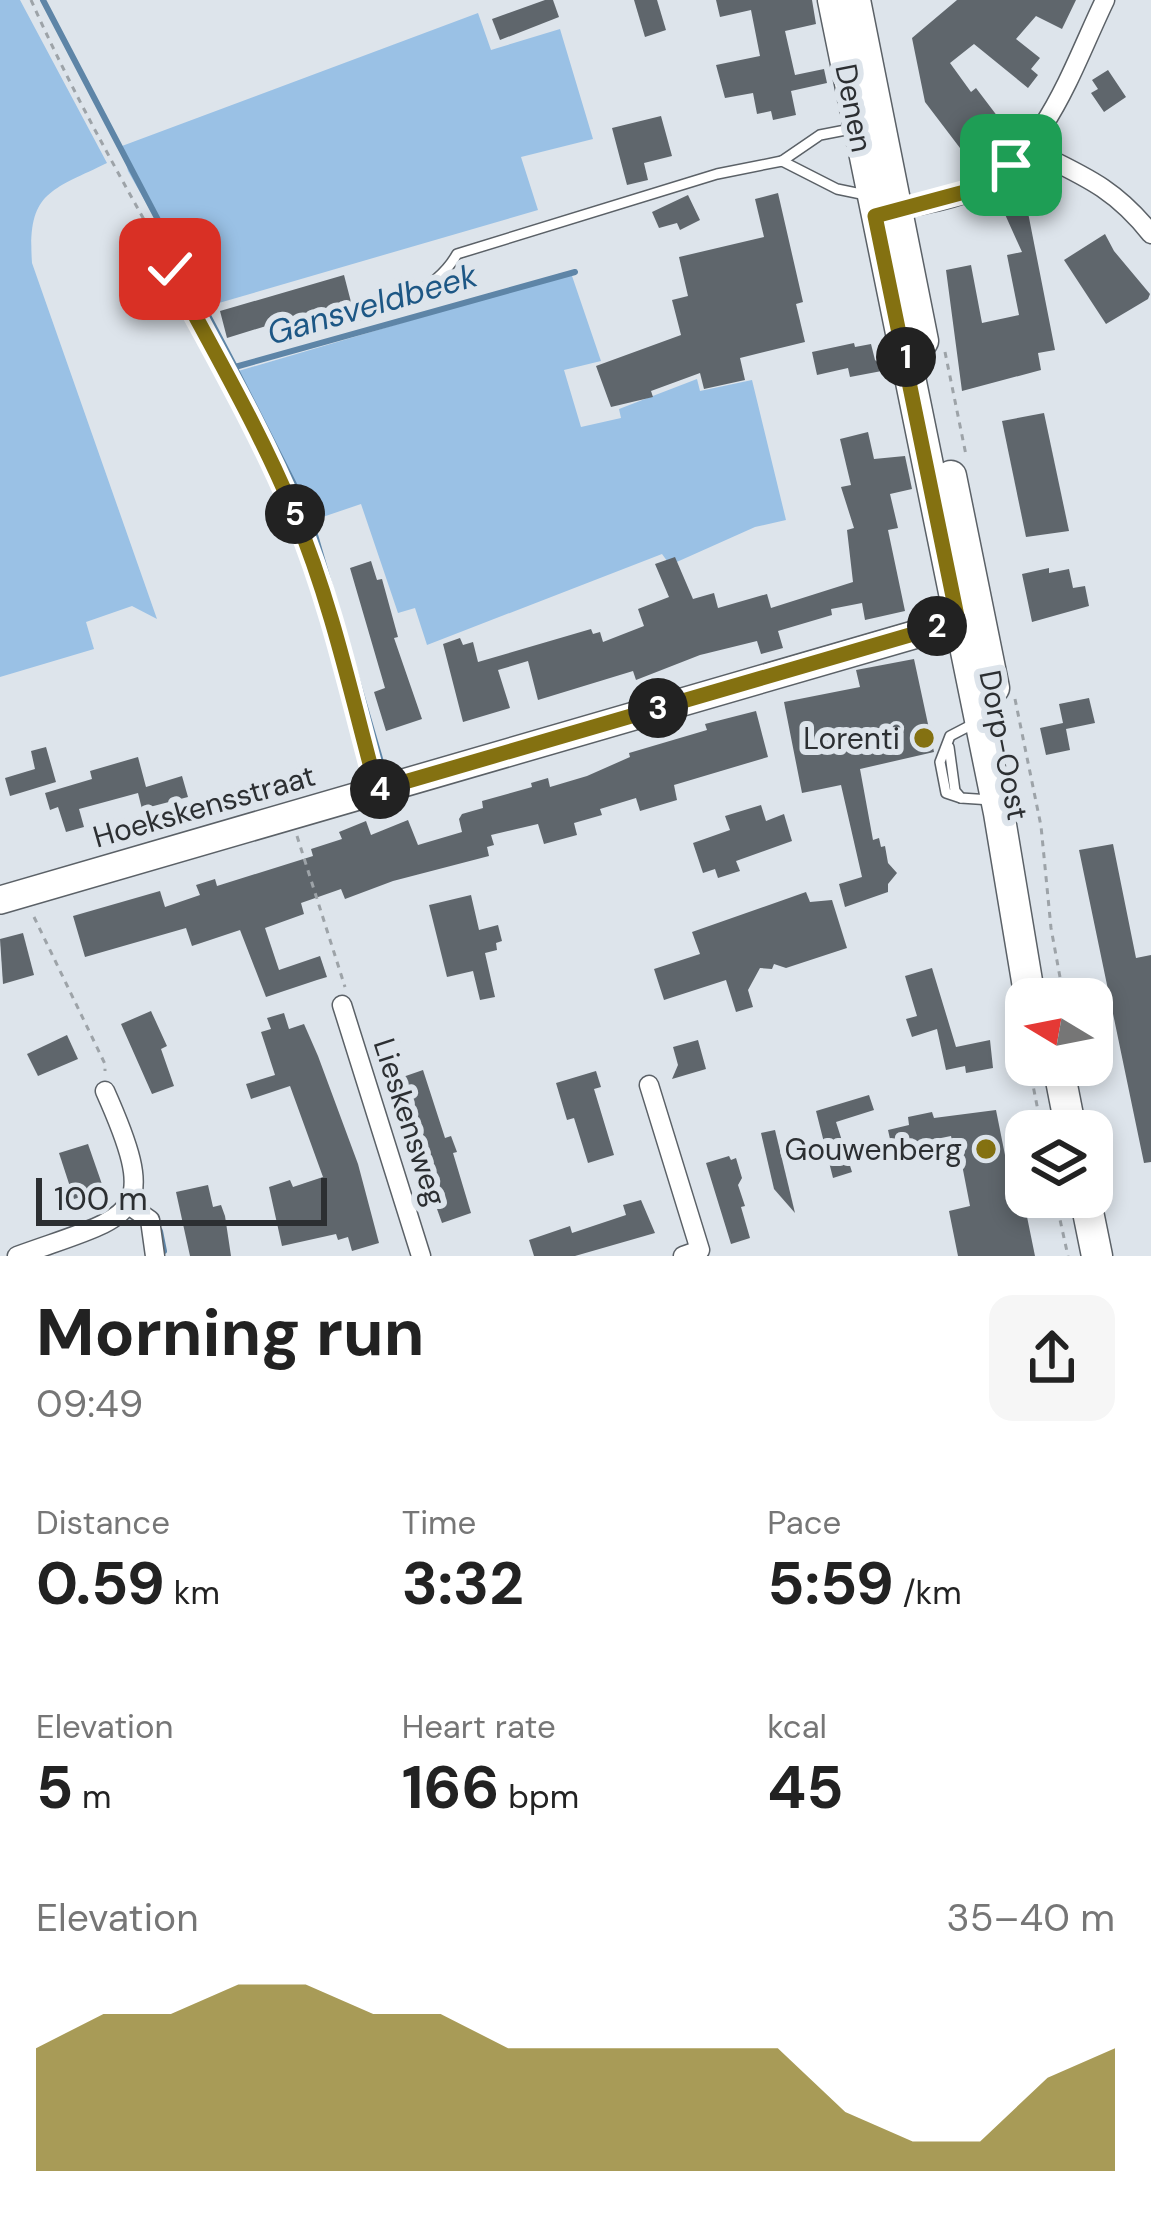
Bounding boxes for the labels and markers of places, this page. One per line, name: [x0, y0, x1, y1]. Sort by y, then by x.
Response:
pin: [960, 114, 1062, 216]
pin: [119, 218, 221, 320]
pin: 1: [876, 327, 936, 387]
pin: 5: [265, 484, 325, 544]
pin: 2: [907, 596, 967, 656]
pin: 3: [628, 678, 688, 738]
place label: Lorenti: [803, 719, 900, 758]
marker: Lorenti: [911, 725, 937, 751]
pin: 4: [350, 759, 410, 819]
place label: Gouwenberg: [784, 1130, 962, 1169]
marker: Gouwenberg: [973, 1136, 999, 1162]

